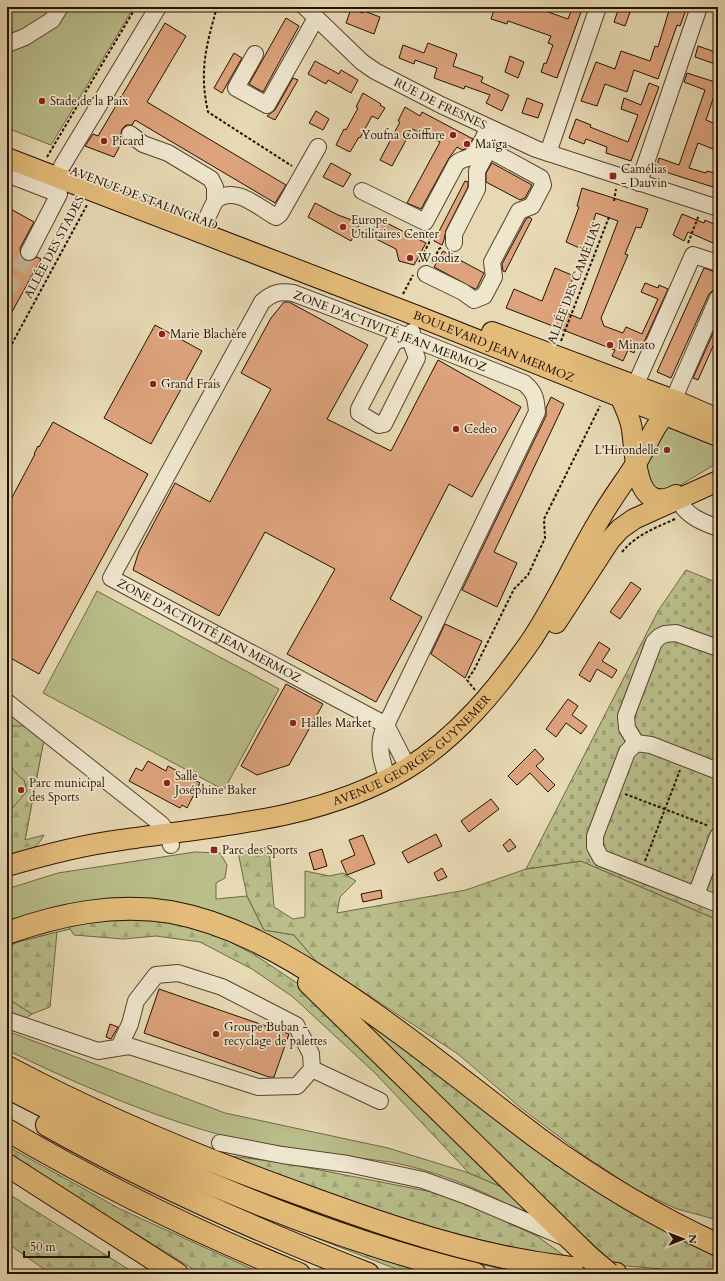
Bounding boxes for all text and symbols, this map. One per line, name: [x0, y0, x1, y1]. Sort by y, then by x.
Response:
street label: RUE DE FRESNES: [391, 74, 489, 133]
place label: Stade de la Paix: [50, 93, 128, 109]
marker: Stade de la Paix: [37, 96, 47, 106]
place label: Youfna Coiffure: [361, 127, 445, 143]
marker: Youfna Coiffure: [448, 130, 458, 140]
place label: Picard: [112, 133, 145, 149]
marker: Picard: [99, 136, 109, 146]
place label: Maïga: [475, 136, 508, 152]
marker: Maïga: [462, 139, 472, 149]
place label: Camélias - Dauvin: [621, 161, 668, 191]
street label: AVENUE DE STALINGRAD: [68, 162, 220, 234]
marker: Camélias - Dauvin: [608, 171, 618, 181]
street label: ALLÉE DES STADES: [19, 192, 88, 301]
place label: Europe Utilitaires Center: [351, 212, 439, 242]
street label: ALLÉE DES CAMÉLIAS: [542, 219, 605, 346]
marker: Europe Utilitaires Center: [338, 222, 348, 232]
place label: Woodiz: [417, 250, 460, 266]
marker: Woodiz: [405, 253, 415, 263]
street label: ZONE D'ACTIVITÉ JEAN MERMOZ: [291, 286, 489, 375]
street label: BOULEVARD JEAN MERMOZ: [411, 307, 577, 386]
place label: Marie Blachère: [170, 326, 247, 342]
marker: Marie Blachère: [157, 329, 167, 339]
place label: Minato: [618, 337, 655, 353]
marker: Minato: [605, 340, 615, 350]
place label: Grand Frais: [161, 376, 220, 392]
marker: Grand Frais: [148, 379, 158, 389]
place label: Cedeo: [464, 421, 497, 437]
marker: Cedeo: [451, 424, 461, 434]
place label: L'Hirondelle: [595, 442, 659, 458]
marker: L'Hirondelle: [662, 445, 672, 455]
street label: ZONE D'ACTIVITÉ JEAN MERMOZ: [114, 575, 304, 686]
street label: AVENUE GEORGES GUYNEMER: [331, 691, 495, 809]
place label: Halles Market: [301, 715, 372, 731]
marker: Halles Market: [288, 718, 298, 728]
place label: Salle Joséphine Baker: [173, 768, 257, 798]
place label: Parc municipal des Sports: [29, 775, 105, 805]
marker: Salle Joséphine Baker: [162, 778, 172, 788]
marker: Parc municipal des Sports: [16, 785, 26, 795]
place label: Parc des Sports: [222, 842, 298, 858]
marker: Parc des Sports: [209, 845, 219, 855]
place label: Groupe Buban - recyclage de palettes: [224, 1019, 327, 1049]
marker: Groupe Buban - recyclage de palettes: [211, 1029, 221, 1039]
north arrow: [663, 1219, 703, 1259]
scale bar: [24, 1233, 109, 1259]
text: N: [685, 1234, 700, 1244]
text: 50 m: [30, 1239, 57, 1255]

